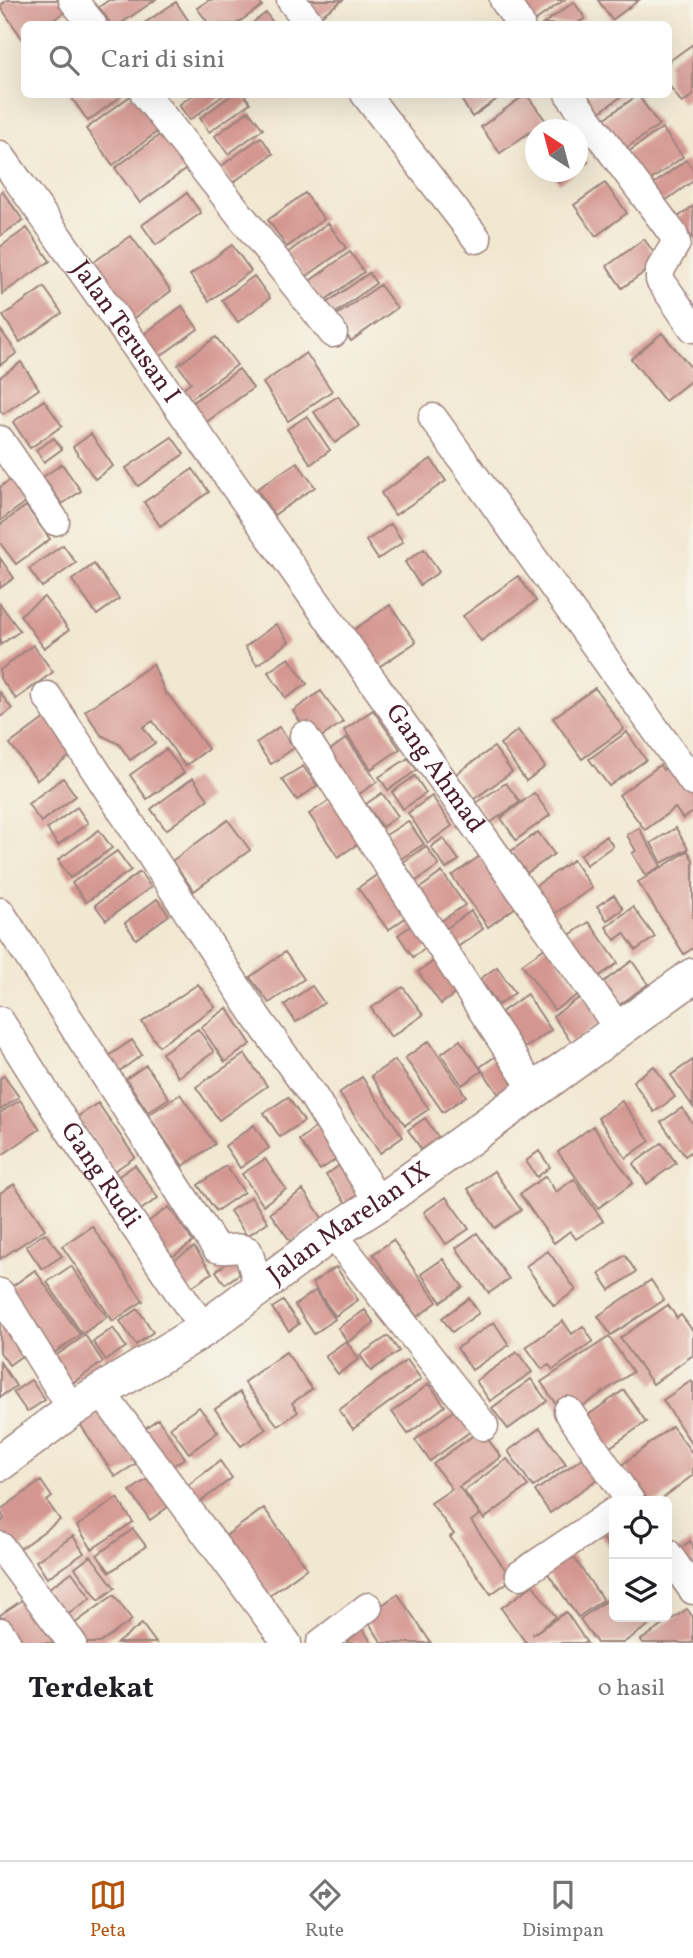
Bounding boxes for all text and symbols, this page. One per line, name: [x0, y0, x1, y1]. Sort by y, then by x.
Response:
search box: [21, 21, 672, 98]
icon: search: [45, 41, 83, 79]
text: Cari di sini: [101, 42, 225, 78]
north arrow: [525, 119, 588, 182]
street label: Jalan Terusan I: [62, 253, 189, 411]
street label: Gang Ahmad: [376, 697, 493, 840]
street label: Gang Rudi: [51, 1115, 149, 1236]
street label: Jalan Marelan IX: [260, 1153, 438, 1293]
map controls: [609, 1496, 672, 1622]
button: locate: [609, 1496, 672, 1559]
button: layers: [609, 1559, 672, 1622]
text: Terdekat: [28, 1668, 154, 1710]
text: 0 hasil: [598, 1673, 665, 1705]
tab: Peta: [89, 1876, 127, 1944]
tab: Rute: [305, 1876, 344, 1944]
tab: Disimpan: [522, 1876, 604, 1944]

